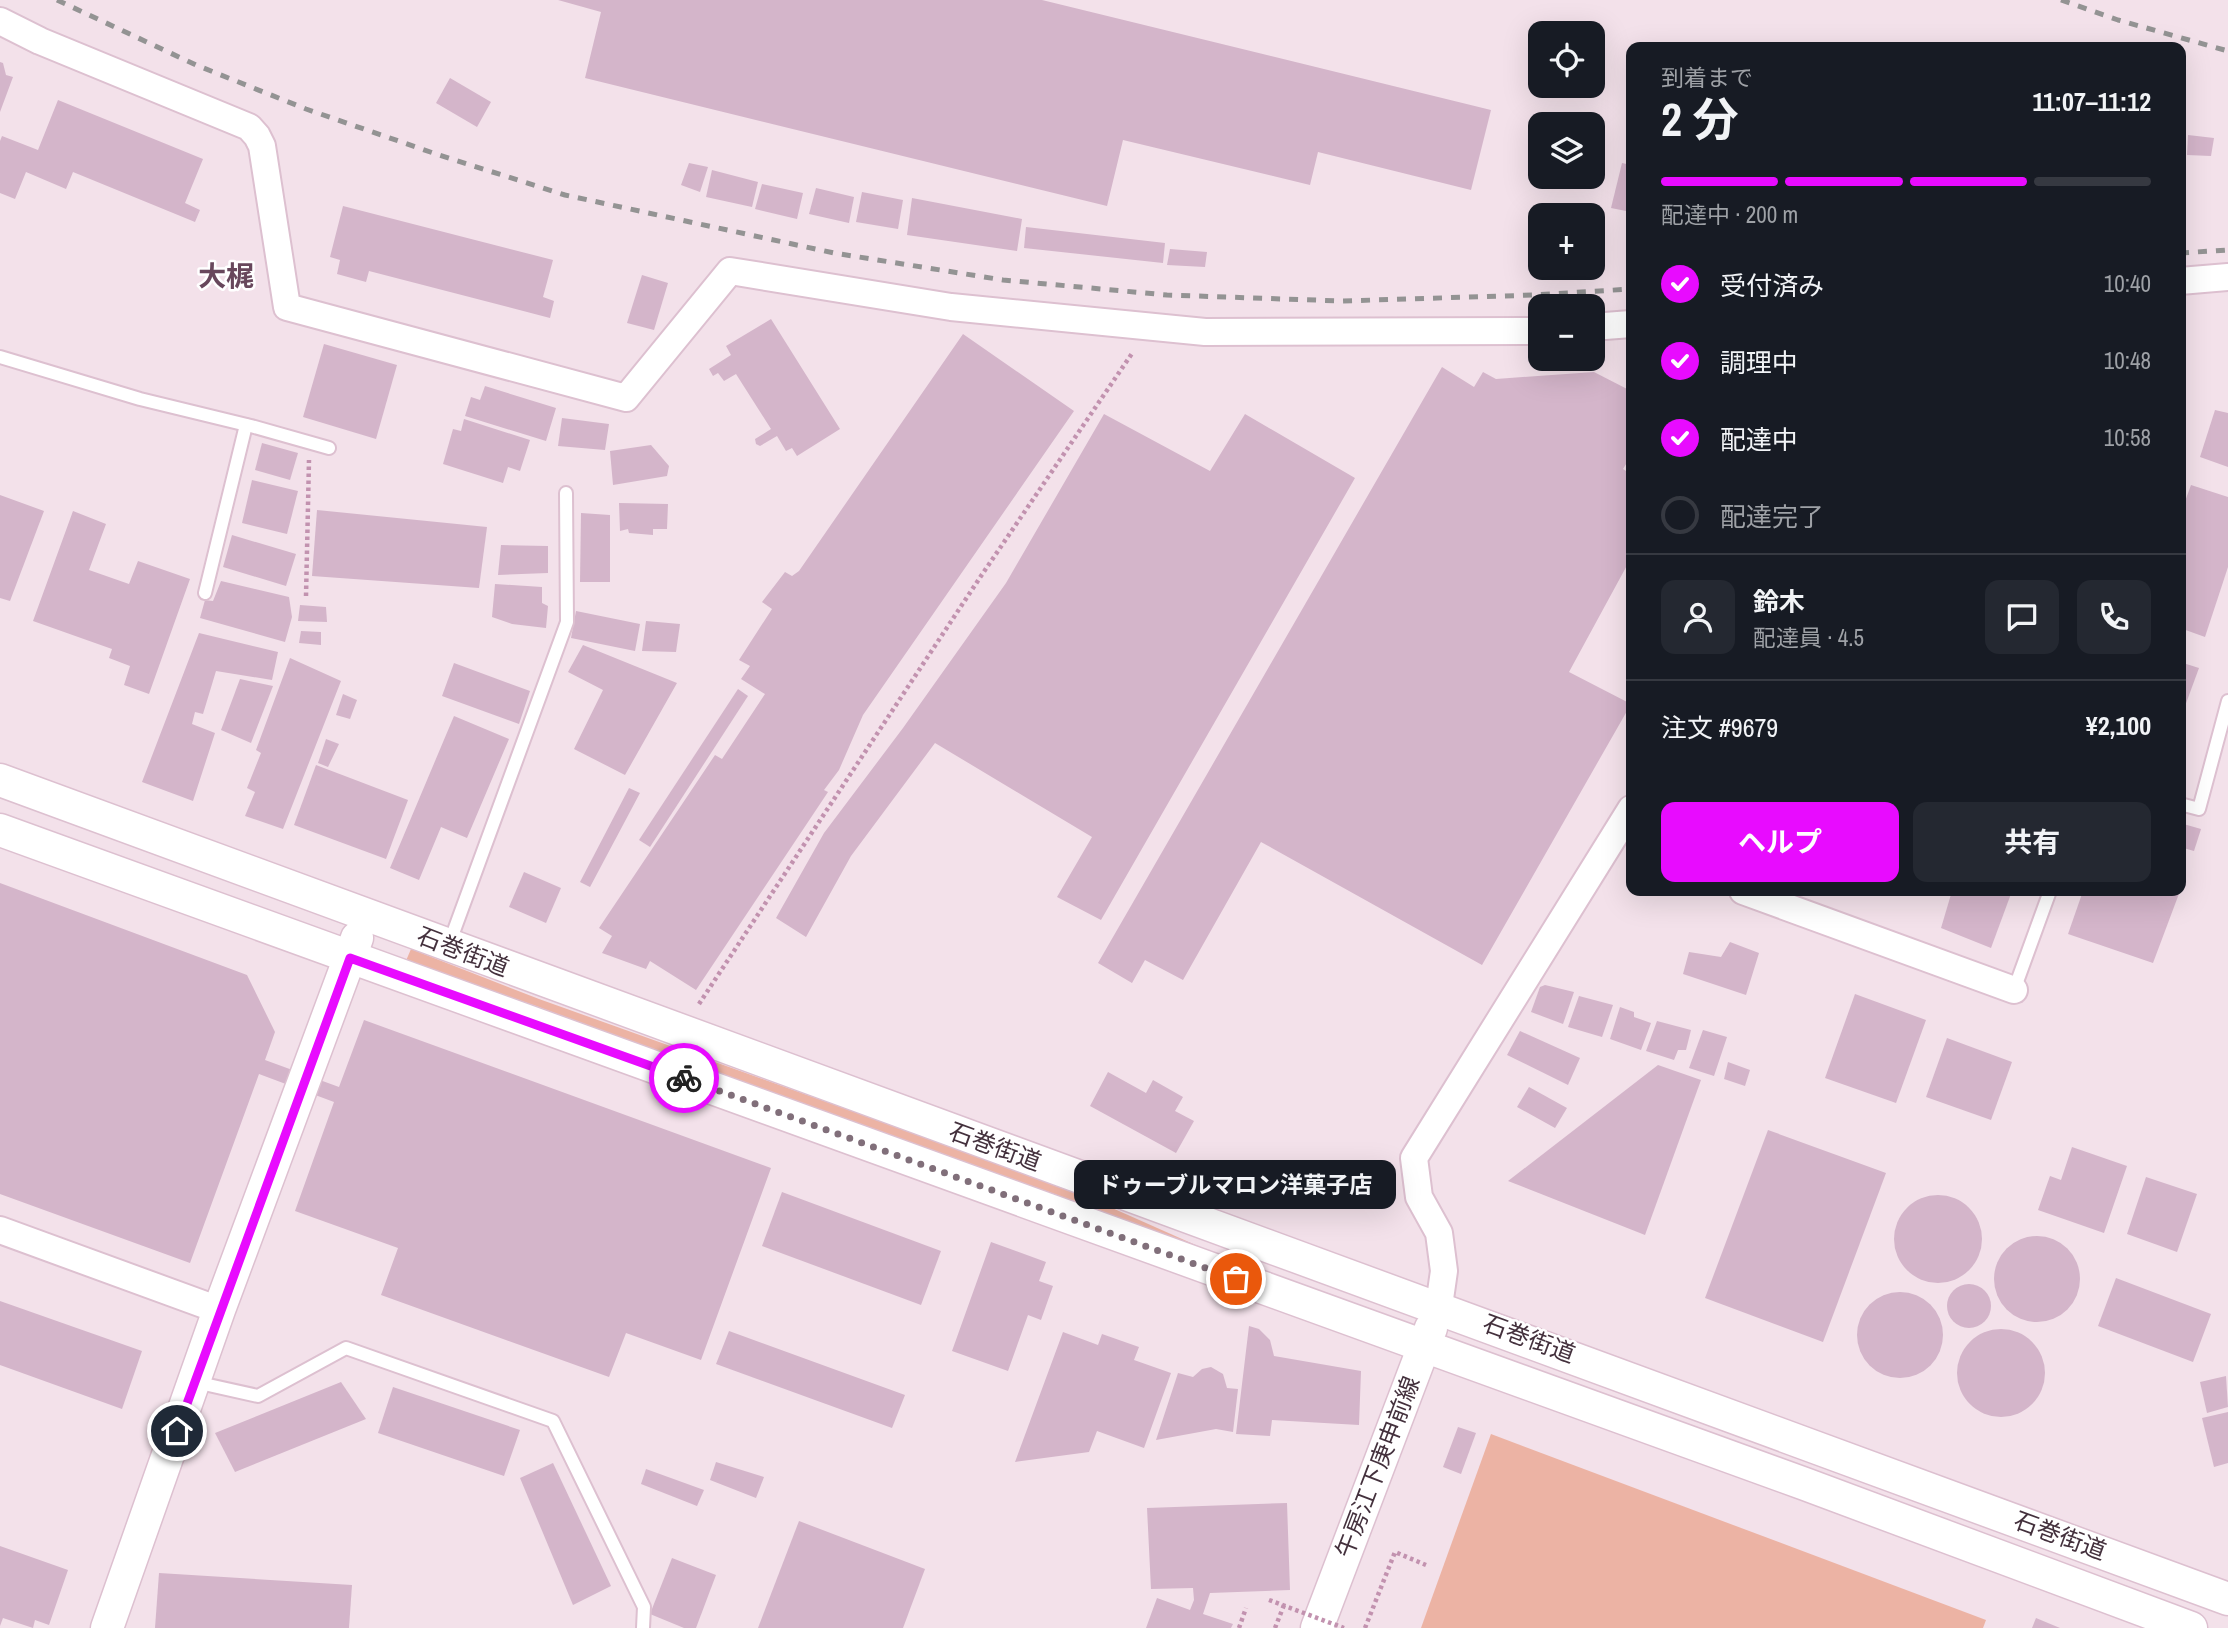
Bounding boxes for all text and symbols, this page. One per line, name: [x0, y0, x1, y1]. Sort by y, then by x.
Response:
map controls: [1528, 21, 1605, 371]
button: locate: [1528, 21, 1605, 98]
text: 到着まで: [1661, 62, 1753, 93]
text: 11:07–11:12: [2032, 84, 2151, 119]
text: 2 分: [1661, 88, 1738, 150]
button: layers: [1528, 112, 1605, 189]
text: 配達中 · 200 m: [1661, 199, 1798, 230]
button: +: [1528, 203, 1605, 280]
district label: 大梶: [198, 257, 254, 295]
icon: check: [1661, 265, 1699, 303]
text: 受付済み: [1720, 268, 1824, 303]
text: 10:40: [2104, 268, 2151, 299]
button: −: [1528, 294, 1605, 371]
icon: check: [1661, 342, 1699, 380]
text: 調理中: [1720, 345, 1798, 380]
text: 10:48: [2104, 345, 2151, 376]
icon: check: [1661, 419, 1699, 457]
text: 配達中: [1720, 422, 1798, 457]
text: 10:58: [2104, 422, 2151, 453]
text: 配達完了: [1720, 499, 1824, 534]
button: person: [1661, 580, 1735, 654]
button: chat: [1985, 580, 2059, 654]
button: phone: [2077, 580, 2151, 654]
text: 鈴木: [1753, 584, 1805, 619]
text: 配達員 · 4.5: [1753, 622, 1864, 653]
text: ¥2,100: [2086, 708, 2151, 743]
text: 注文 #9679: [1661, 710, 1778, 745]
button: ヘルプ: [1661, 802, 1899, 882]
button: 共有: [1913, 802, 2151, 882]
street label: 石巻街道: [413, 919, 514, 983]
courier: [649, 1043, 719, 1113]
icon: bike: [665, 1059, 703, 1097]
street label: 石巻街道: [945, 1115, 1046, 1178]
callout: ドゥーブルマロン洋菓子店: [1075, 1160, 1397, 1209]
text: ドゥーブルマロン洋菓子店: [1098, 1169, 1372, 1200]
pin: [1206, 1249, 1266, 1309]
icon: bag: [1217, 1260, 1255, 1298]
street label: 石巻街道: [1479, 1307, 1580, 1370]
street label: 午房江下庚申前線: [1328, 1371, 1426, 1562]
pin: [147, 1401, 207, 1461]
icon: home: [158, 1412, 196, 1450]
street label: 石巻街道: [2010, 1504, 2111, 1567]

